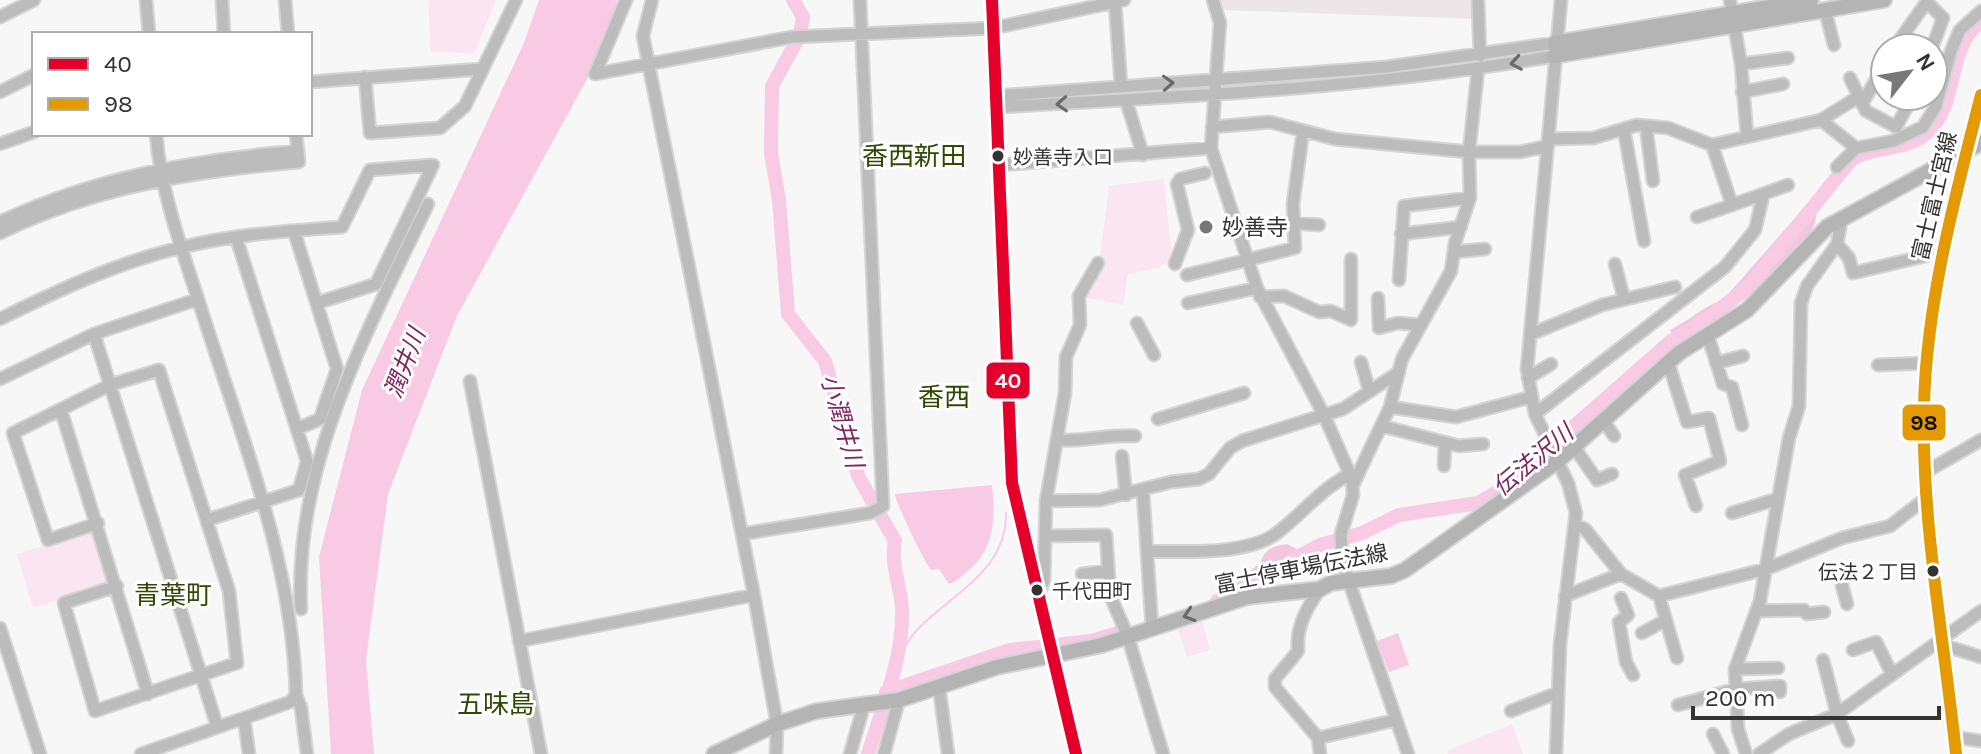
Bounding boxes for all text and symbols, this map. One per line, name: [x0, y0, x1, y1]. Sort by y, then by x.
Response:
legend: [32, 32, 312, 136]
north arrow: [1869, 32, 1949, 112]
text: N: [1910, 49, 1940, 76]
text: 40: [104, 50, 132, 78]
one-way arrow: [1509, 53, 1523, 70]
one-way arrow: [1162, 75, 1175, 92]
text: 98: [104, 90, 133, 118]
one-way arrow: [1055, 95, 1068, 112]
street label: 富士富士宮線: [1907, 129, 1962, 263]
district label: 香西新田: [862, 141, 966, 172]
place label: 妙善寺入口: [1013, 146, 1113, 169]
marker: 妙善寺入口: [990, 148, 1006, 164]
place label: 妙善寺: [1222, 215, 1288, 241]
marker: 妙善寺: [1197, 218, 1215, 236]
water label: 潤井川: [379, 322, 432, 402]
line badge: 40: [985, 361, 1031, 400]
text: 40: [994, 368, 1022, 394]
water label: 小潤井川: [815, 371, 870, 474]
district label: 香西: [918, 382, 970, 413]
line badge: 98: [1901, 403, 1947, 442]
text: 98: [1910, 410, 1938, 436]
water label: 伝法沢川: [1487, 416, 1581, 502]
street label: 富士停車場伝法線: [1212, 539, 1390, 599]
place label: 伝法２丁目: [1818, 561, 1918, 584]
marker: 伝法２丁目: [1925, 563, 1941, 579]
district label: 青葉町: [134, 580, 212, 611]
place label: 千代田町: [1052, 580, 1132, 603]
marker: 千代田町: [1029, 582, 1045, 598]
one-way arrow: [1183, 606, 1196, 622]
scale bar: [1693, 670, 1939, 720]
text: 200 m: [1705, 684, 1776, 712]
district label: 五味島: [457, 689, 535, 720]

